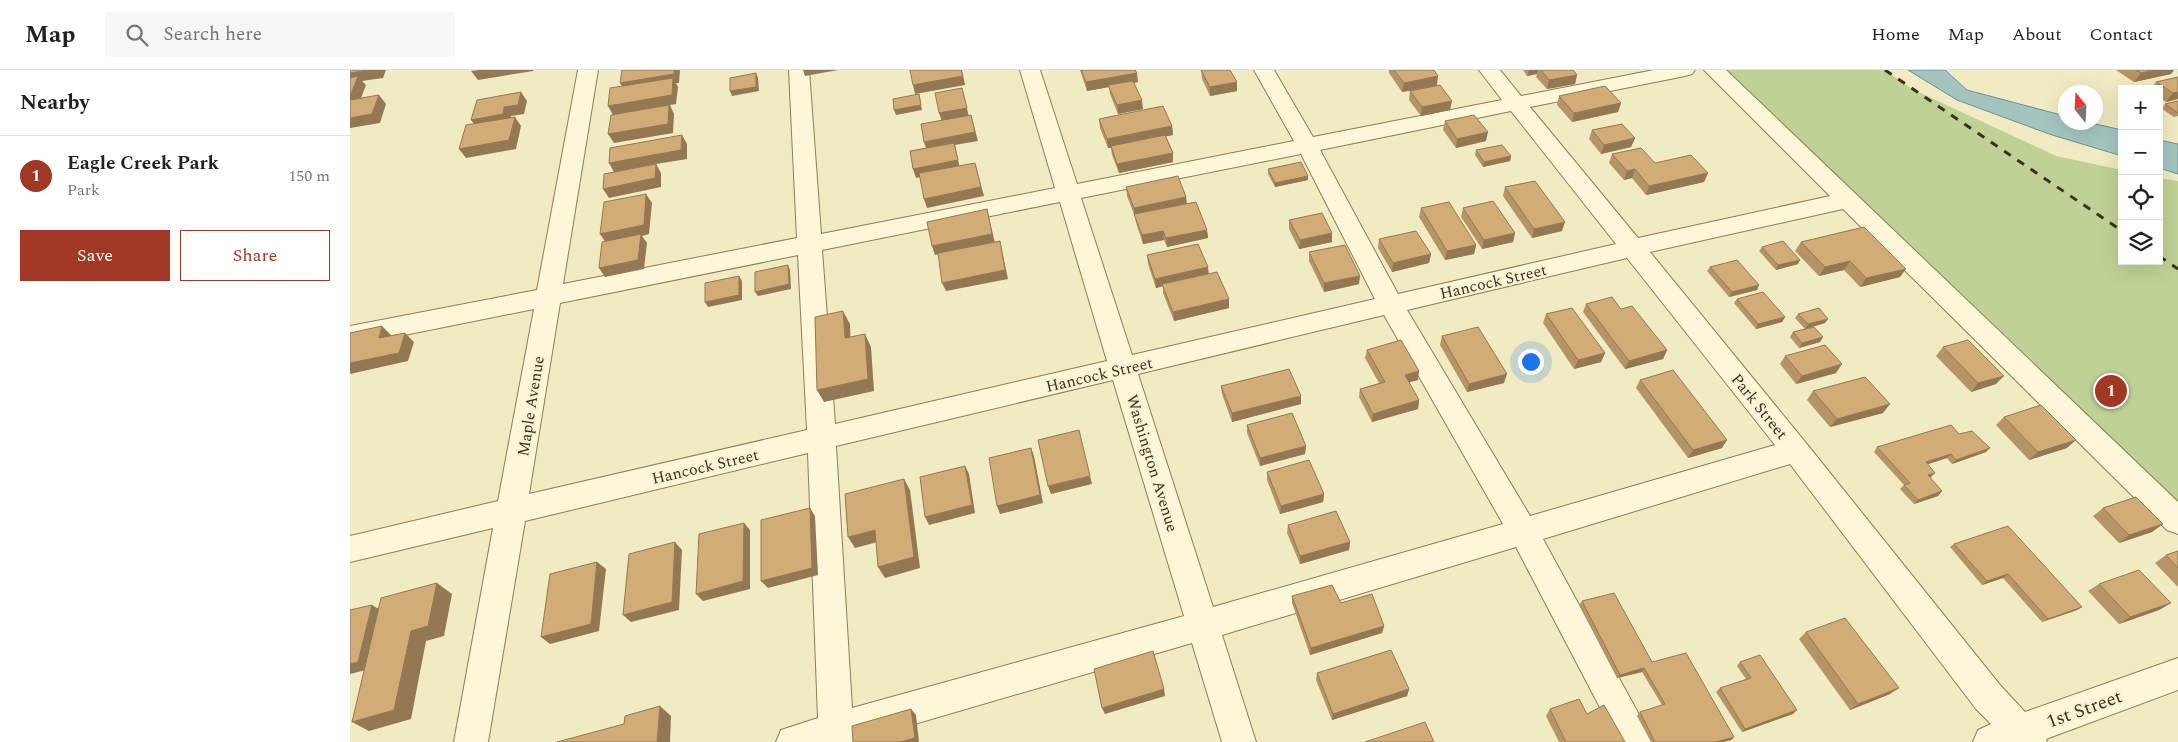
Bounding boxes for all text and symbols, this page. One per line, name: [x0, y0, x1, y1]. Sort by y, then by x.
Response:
search box: [105, 12, 455, 57]
text: Map: [25, 17, 75, 53]
text: Search here: [163, 20, 262, 49]
icon: search: [123, 21, 151, 49]
text: Home: [1871, 21, 1920, 48]
text: Map: [1948, 21, 1984, 48]
text: About: [2012, 21, 2062, 48]
text: Contact: [2090, 21, 2153, 48]
north arrow: [2058, 85, 2103, 130]
map controls: [2118, 85, 2163, 265]
button: +: [2118, 85, 2163, 130]
text: Nearby: [20, 87, 90, 119]
button: −: [2118, 130, 2163, 175]
text: Eagle Creek Park: [67, 149, 219, 178]
text: 1: [32, 164, 40, 188]
text: 150 m: [288, 164, 330, 188]
button: locate: [2118, 175, 2163, 220]
text: Park: [67, 178, 100, 202]
button: layers: [2118, 220, 2163, 265]
button: Save: [20, 230, 170, 281]
button: Share: [180, 230, 330, 281]
street label: Hancock Street: [1437, 258, 1549, 306]
your location: [1518, 349, 1544, 375]
street label: Hancock Street: [1043, 351, 1155, 399]
street label: Maple Avenue: [511, 354, 551, 458]
street label: Park Street: [1725, 368, 1794, 445]
pin: 1: [2095, 372, 2127, 410]
street label: Washington Avenue: [1120, 392, 1184, 535]
street label: Hancock Street: [649, 443, 761, 491]
street label: 1st Street: [2043, 682, 2127, 737]

